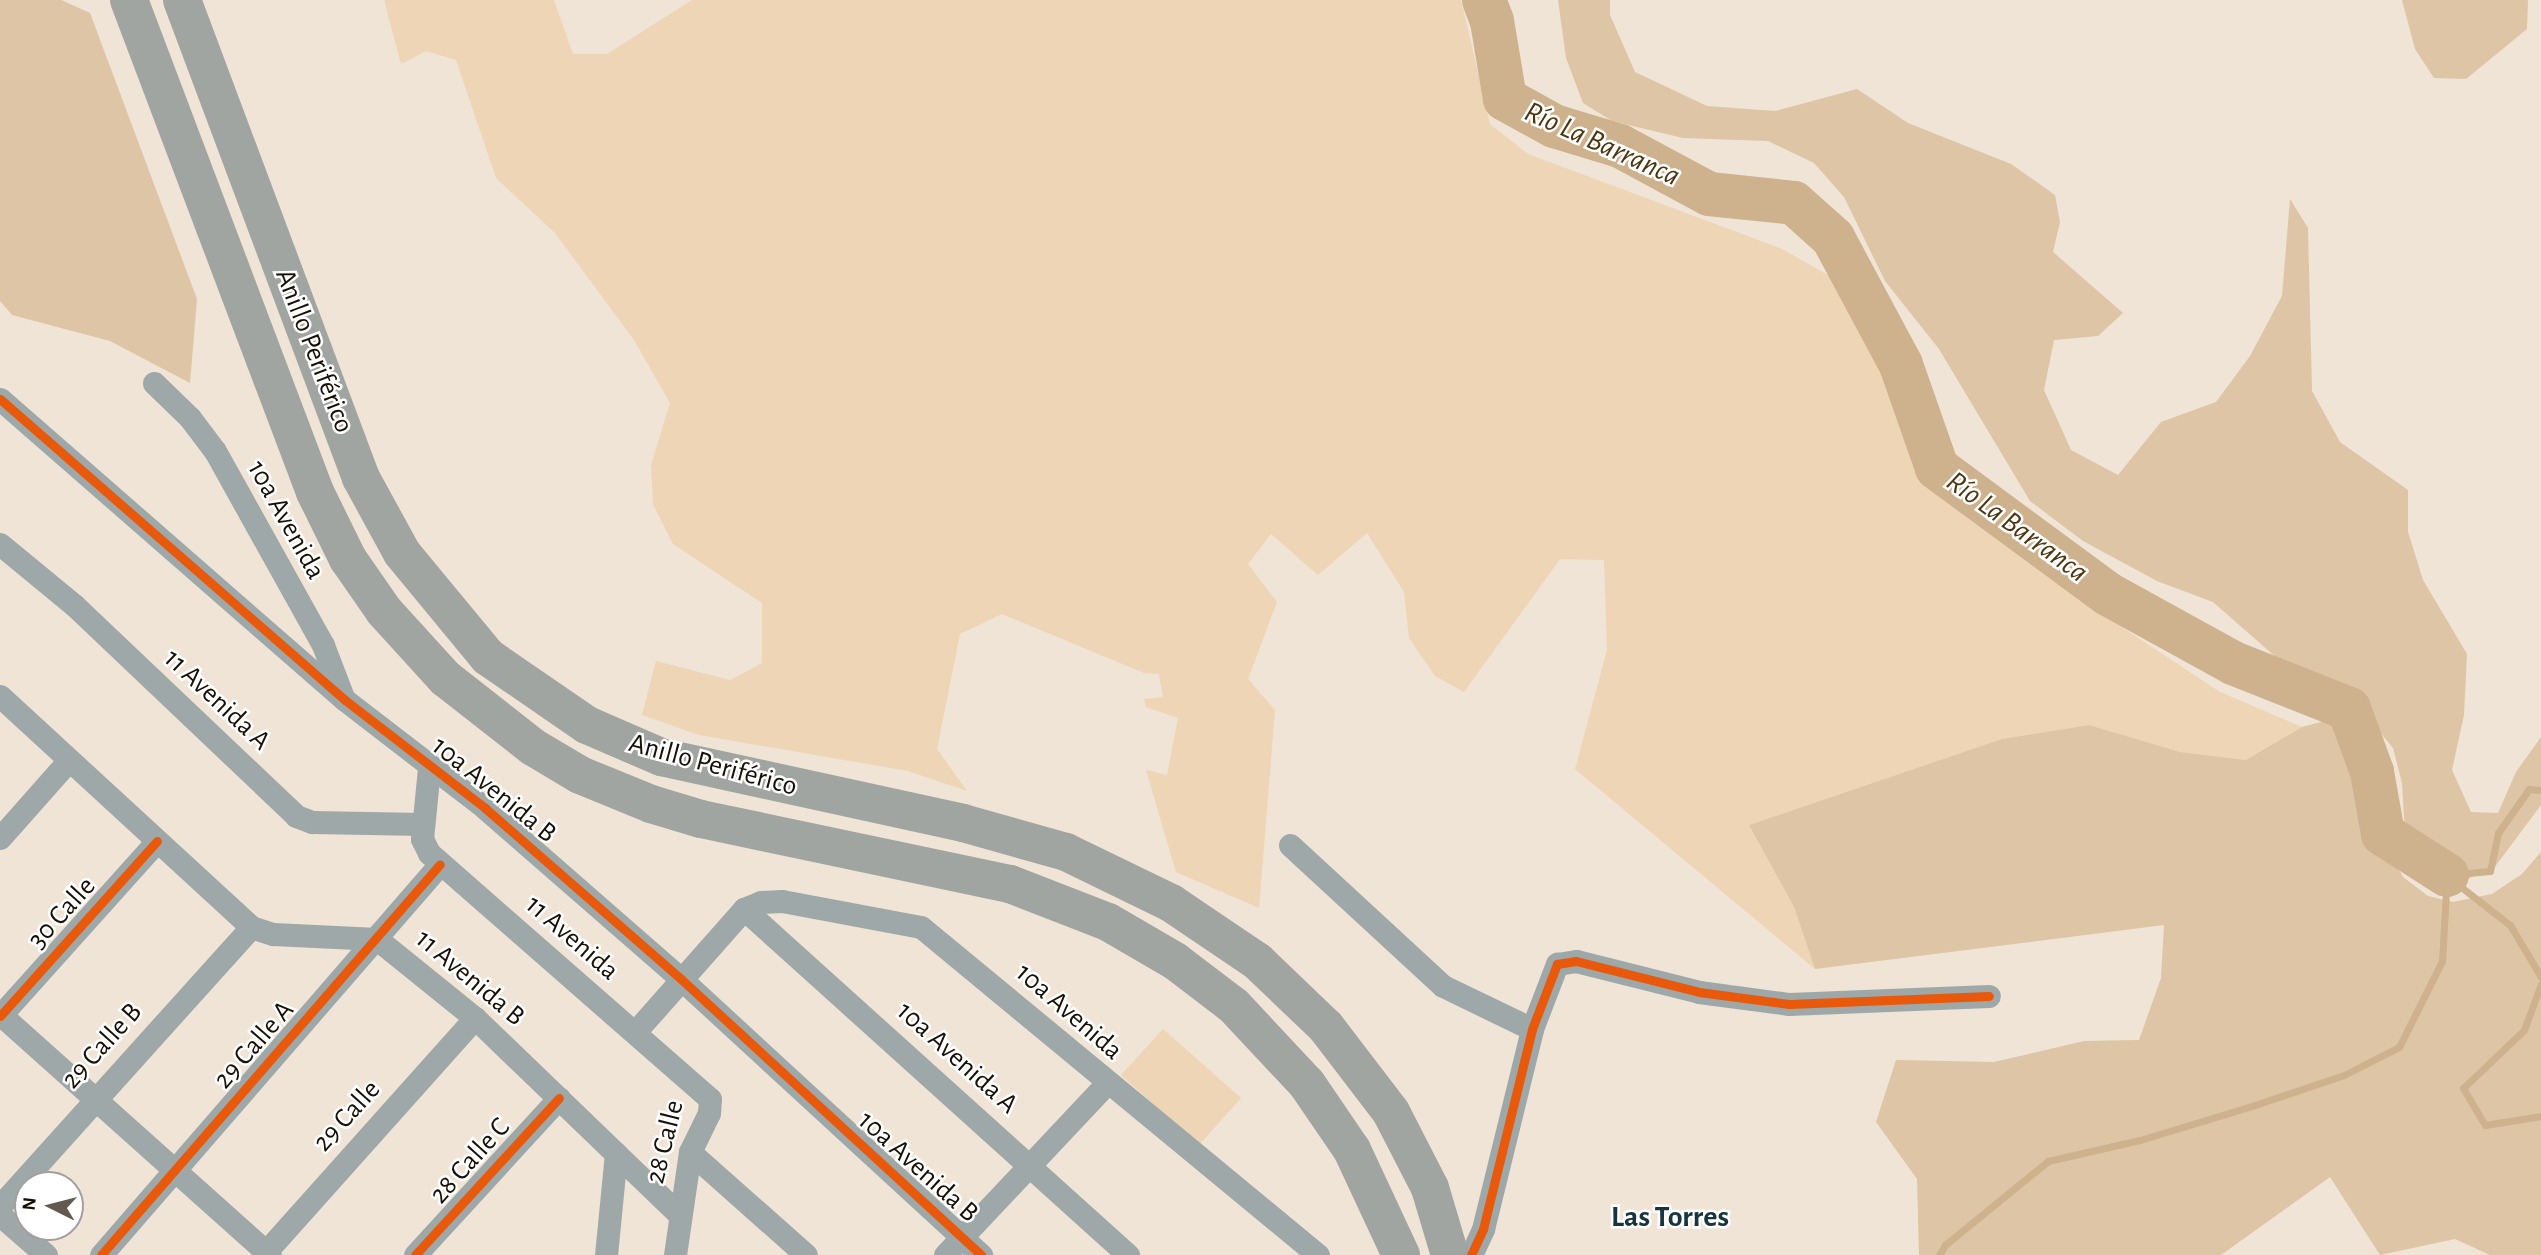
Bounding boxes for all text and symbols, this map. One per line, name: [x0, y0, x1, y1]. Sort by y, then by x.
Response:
water label: Río La Barranca: [1519, 94, 1685, 194]
street label: Anillo Periférico: [267, 264, 361, 438]
street label: 10a Avenida: [240, 455, 332, 585]
water label: Río La Barranca: [1939, 464, 2095, 590]
street label: 11 Avenida A: [157, 642, 277, 758]
street label: Anillo Periférico: [625, 726, 801, 804]
street label: 10a Avenida B: [425, 730, 563, 850]
street label: 30 Calle: [21, 870, 103, 956]
street label: 11 Avenida: [519, 888, 625, 988]
street label: 11 Avenida B: [409, 923, 531, 1033]
street label: 10a Avenida: [1009, 956, 1129, 1068]
street label: 29 Calle A: [207, 994, 301, 1096]
street label: 10a Avenida A: [889, 995, 1025, 1121]
street label: 29 Calle B: [55, 996, 149, 1096]
street label: 29 Calle: [306, 1073, 388, 1159]
street label: 28 Calle: [638, 1097, 692, 1187]
street label: 10a Avenida B: [851, 1104, 985, 1230]
street label: 28 Calle C: [423, 1111, 517, 1211]
north arrow: [14, 1171, 84, 1241]
text: N: [19, 1196, 40, 1212]
district label: Las Torres: [1611, 1199, 1729, 1235]

